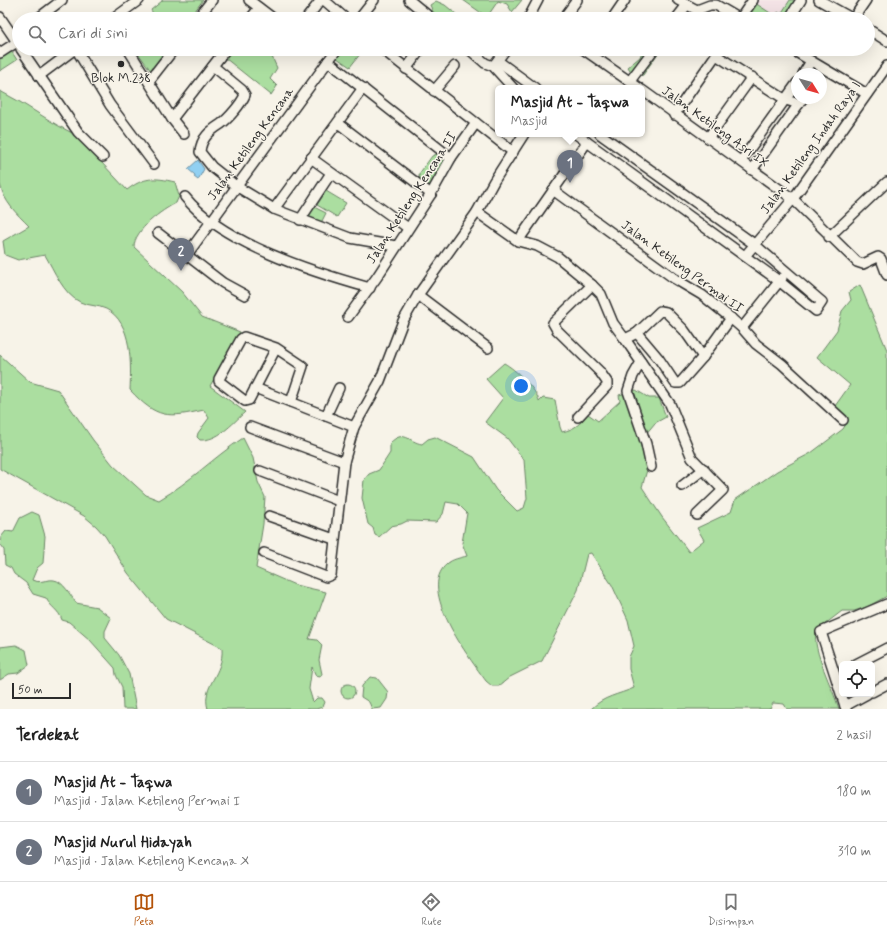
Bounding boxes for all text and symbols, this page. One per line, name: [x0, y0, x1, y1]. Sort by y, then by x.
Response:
search box: [12, 12, 875, 56]
icon: search: [26, 23, 48, 45]
text: Cari di sini: [58, 24, 128, 44]
marker: Blok M.238: [116, 59, 126, 69]
north arrow: [791, 68, 827, 104]
place label: Blok M.238: [91, 70, 151, 87]
street label: Jalan Ketileng Indah Raya I: [757, 78, 866, 218]
street label: Jalan Ketileng Asri IX: [658, 82, 772, 172]
street label: Jalan Ketileng Kencana: [204, 84, 299, 205]
popup: [495, 85, 645, 137]
text: Masjid At - Taqwa: [511, 93, 629, 113]
text: Masjid: [511, 113, 547, 130]
street label: Jalan Ketileng Kencana II: [363, 128, 462, 268]
pin: 1: [557, 150, 583, 183]
street label: Jalan Ketileng Permai II: [617, 217, 747, 318]
pin: 2: [168, 238, 194, 271]
your location: [511, 376, 531, 396]
map controls: [839, 661, 875, 697]
button: locate: [839, 661, 875, 697]
scale bar: [12, 681, 71, 700]
text: 50 m: [18, 683, 43, 697]
text: Terdekat: [16, 724, 79, 746]
text: 2 hasil: [837, 727, 871, 744]
text: Masjid At - Taqwa: [54, 773, 172, 793]
text: 1: [26, 783, 32, 800]
text: 180 m: [836, 783, 871, 800]
text: Masjid · Jalan Ketileng Permai I: [54, 793, 240, 810]
text: Masjid Nurul Hidayah: [54, 833, 192, 853]
text: 2: [26, 843, 32, 860]
text: 310 m: [838, 843, 871, 860]
text: Masjid · Jalan Ketileng Kencana X: [54, 853, 249, 870]
tab: Peta: [133, 891, 155, 929]
tab: Rute: [420, 891, 442, 929]
tab: Disimpan: [708, 891, 754, 929]

